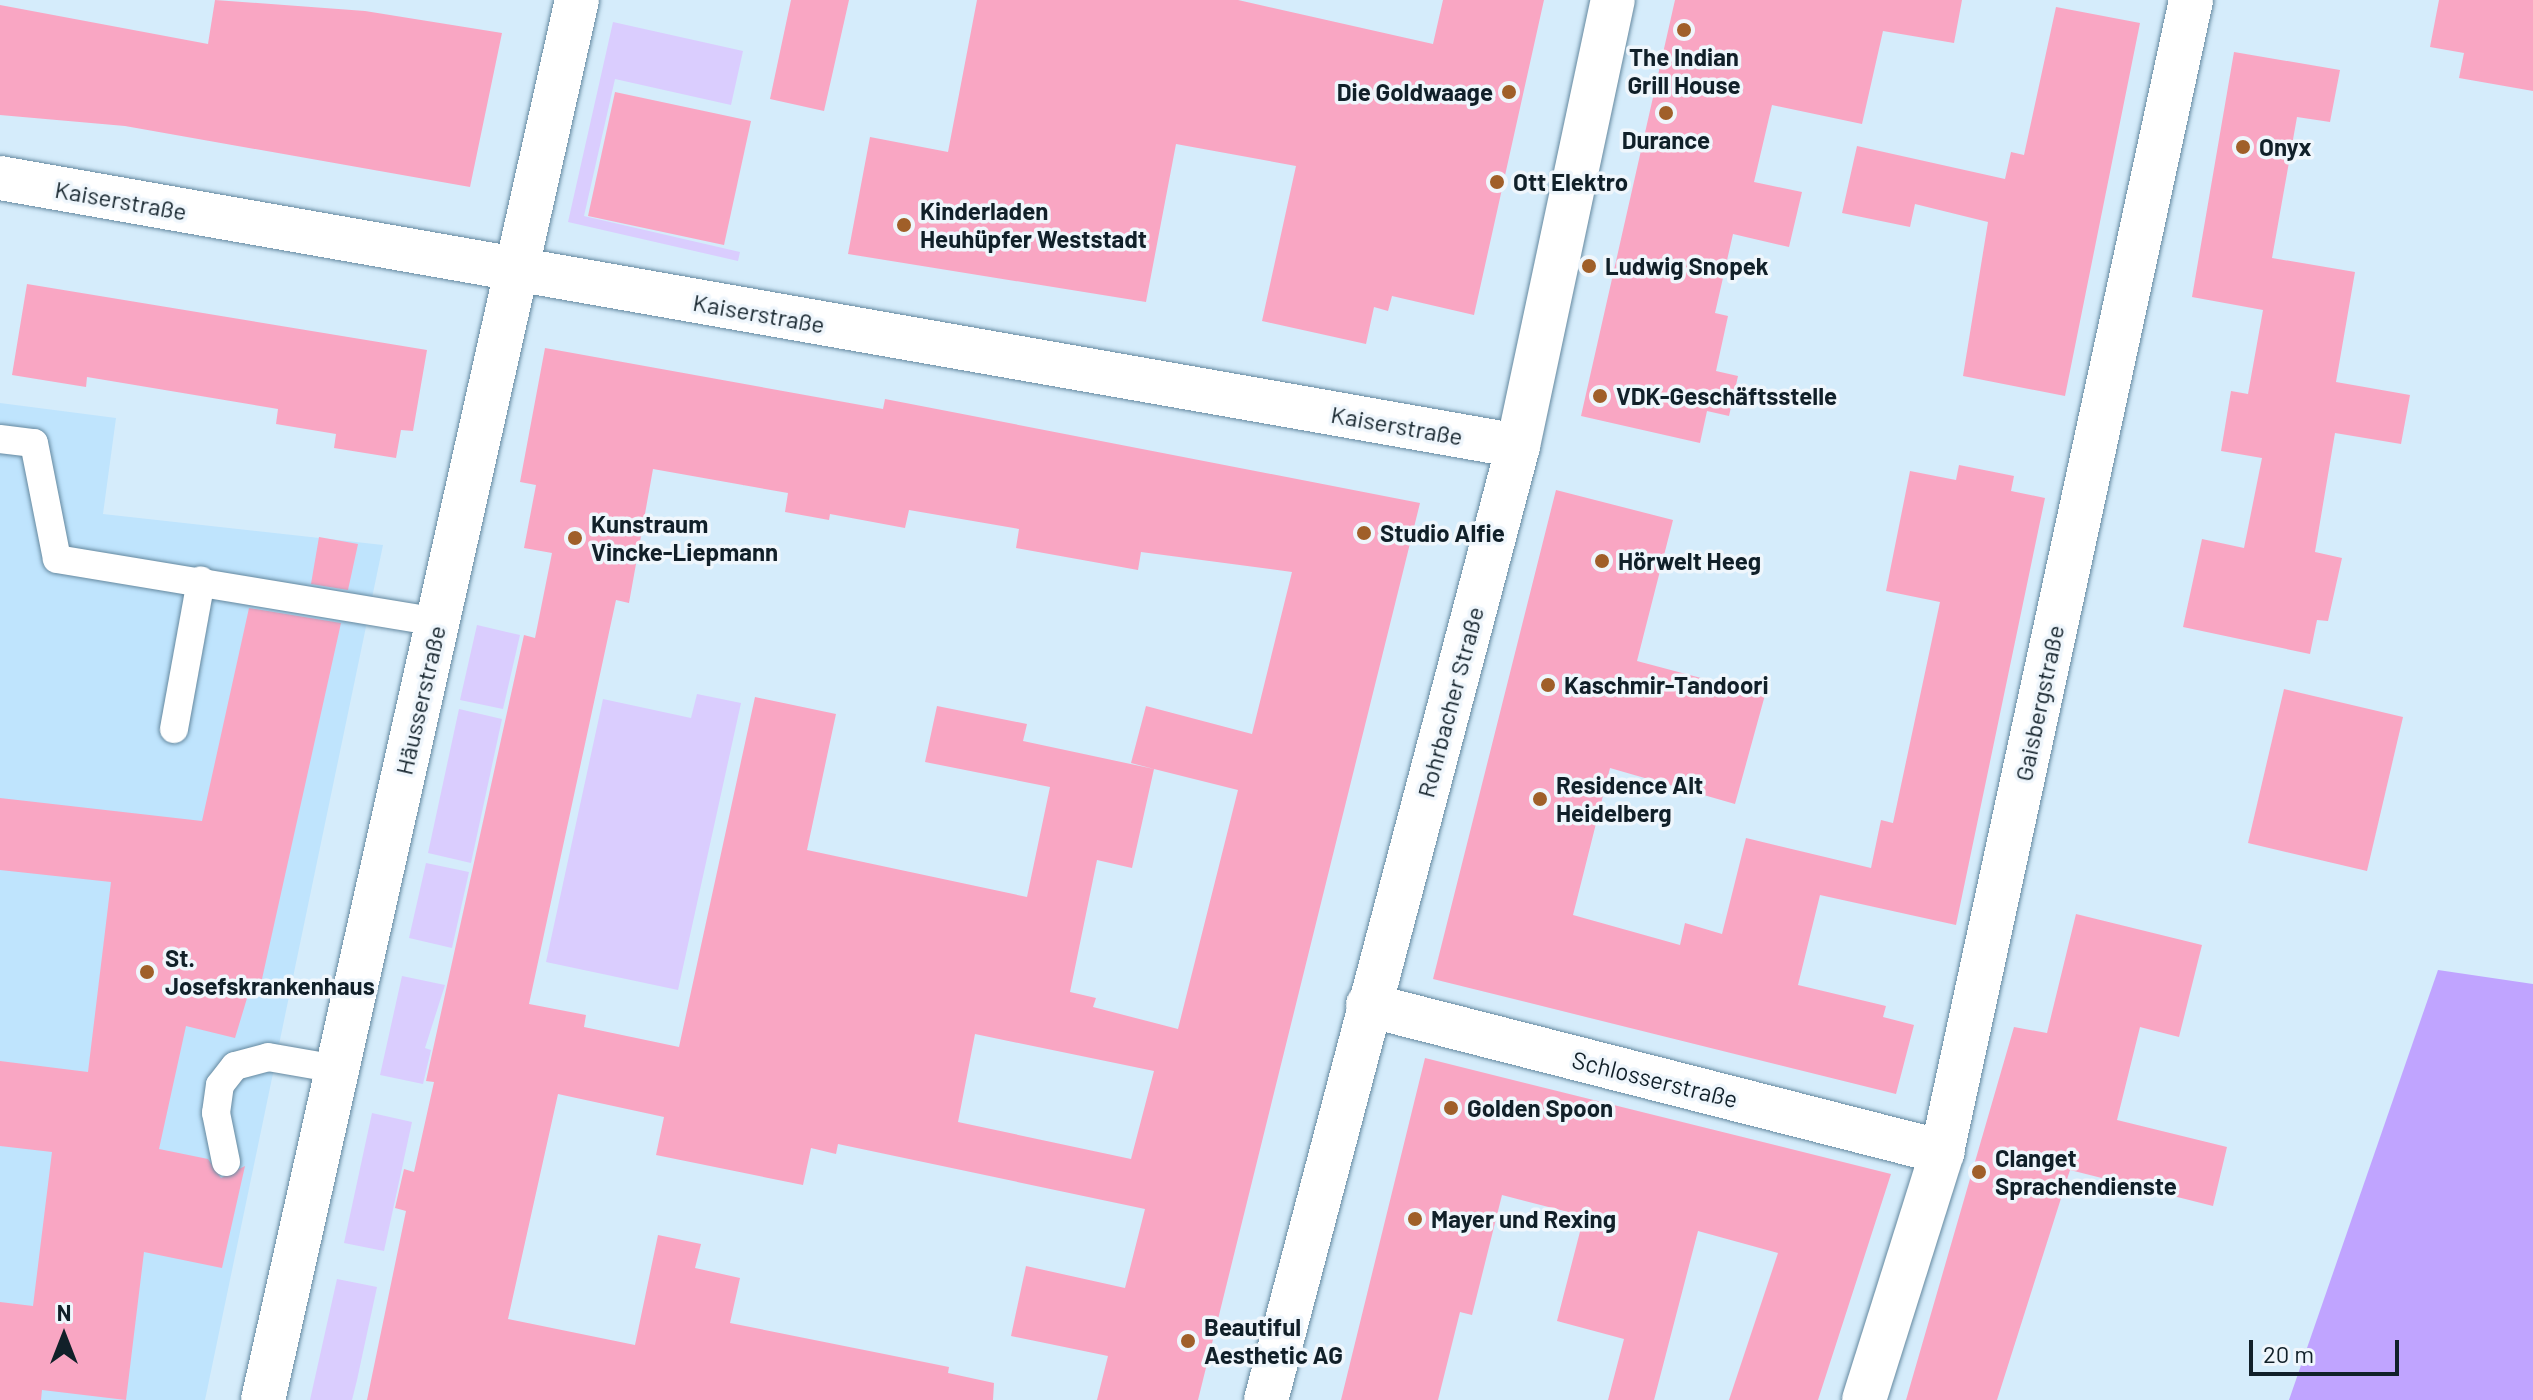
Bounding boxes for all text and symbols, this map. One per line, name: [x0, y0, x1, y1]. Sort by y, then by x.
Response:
marker: The Indian Grill House: [1675, 21, 1693, 39]
place label: The Indian Grill House: [1627, 43, 1741, 99]
place label: Die Goldwaage: [1337, 78, 1493, 106]
marker: Die Goldwaage: [1500, 83, 1518, 101]
marker: Durance: [1657, 104, 1675, 122]
place label: Durance: [1622, 126, 1710, 154]
place label: Onyx: [2259, 133, 2312, 161]
marker: Onyx: [2234, 138, 2252, 156]
place label: Ott Elektro: [1513, 168, 1628, 196]
marker: Ott Elektro: [1488, 173, 1506, 191]
street label: Kaiserstraße: [53, 174, 189, 226]
place label: Kinderladen Heuhüpfer Weststadt: [920, 197, 1147, 253]
marker: Kinderladen Heuhüpfer Weststadt: [895, 216, 913, 234]
place label: Ludwig Snopek: [1605, 252, 1769, 280]
marker: Ludwig Snopek: [1580, 257, 1598, 275]
street label: Kaiserstraße: [691, 287, 827, 339]
place label: VDK-Geschäftsstelle: [1616, 382, 1837, 410]
marker: VDK-Geschäftsstelle: [1591, 387, 1609, 405]
street label: Kaiserstraße: [1329, 399, 1465, 451]
place label: Kunstraum Vincke-Liepmann: [591, 510, 778, 566]
place label: Studio Alfie: [1380, 519, 1505, 547]
marker: Studio Alfie: [1355, 524, 1373, 542]
marker: Kunstraum Vincke-Liepmann: [566, 529, 584, 547]
place label: Hörwelt Heeg: [1618, 547, 1761, 575]
marker: Hörwelt Heeg: [1593, 552, 1611, 570]
street label: Rohrbacher Straße: [1411, 604, 1489, 800]
street label: Gaisbergstraße: [2008, 622, 2070, 784]
street label: Häusserstraße: [389, 623, 451, 777]
place label: Kaschmir-Tandoori: [1564, 671, 1769, 699]
marker: Kaschmir-Tandoori: [1539, 676, 1557, 694]
place label: Residence Alt Heidelberg: [1556, 771, 1703, 827]
marker: Residence Alt Heidelberg: [1531, 790, 1549, 808]
place label: St. Josefskrankenhaus: [165, 944, 375, 1000]
marker: St. Josefskrankenhaus: [136, 961, 158, 983]
street label: Schlosserstraße: [1569, 1045, 1741, 1113]
place label: Golden Spoon: [1467, 1094, 1613, 1122]
marker: Golden Spoon: [1442, 1099, 1460, 1117]
place label: Clanget Sprachendienste: [1995, 1144, 2177, 1200]
marker: Clanget Sprachendienste: [1970, 1163, 1988, 1181]
place label: Mayer und Rexing: [1431, 1205, 1616, 1233]
marker: Mayer und Rexing: [1406, 1210, 1424, 1228]
north arrow: [24, 1296, 104, 1376]
text: N: [57, 1299, 71, 1325]
place label: Beautiful Aesthetic AG: [1204, 1313, 1343, 1369]
scale bar: [2253, 1324, 2403, 1374]
marker: Beautiful Aesthetic AG: [1179, 1332, 1197, 1350]
text: 20 m: [2263, 1339, 2314, 1368]

